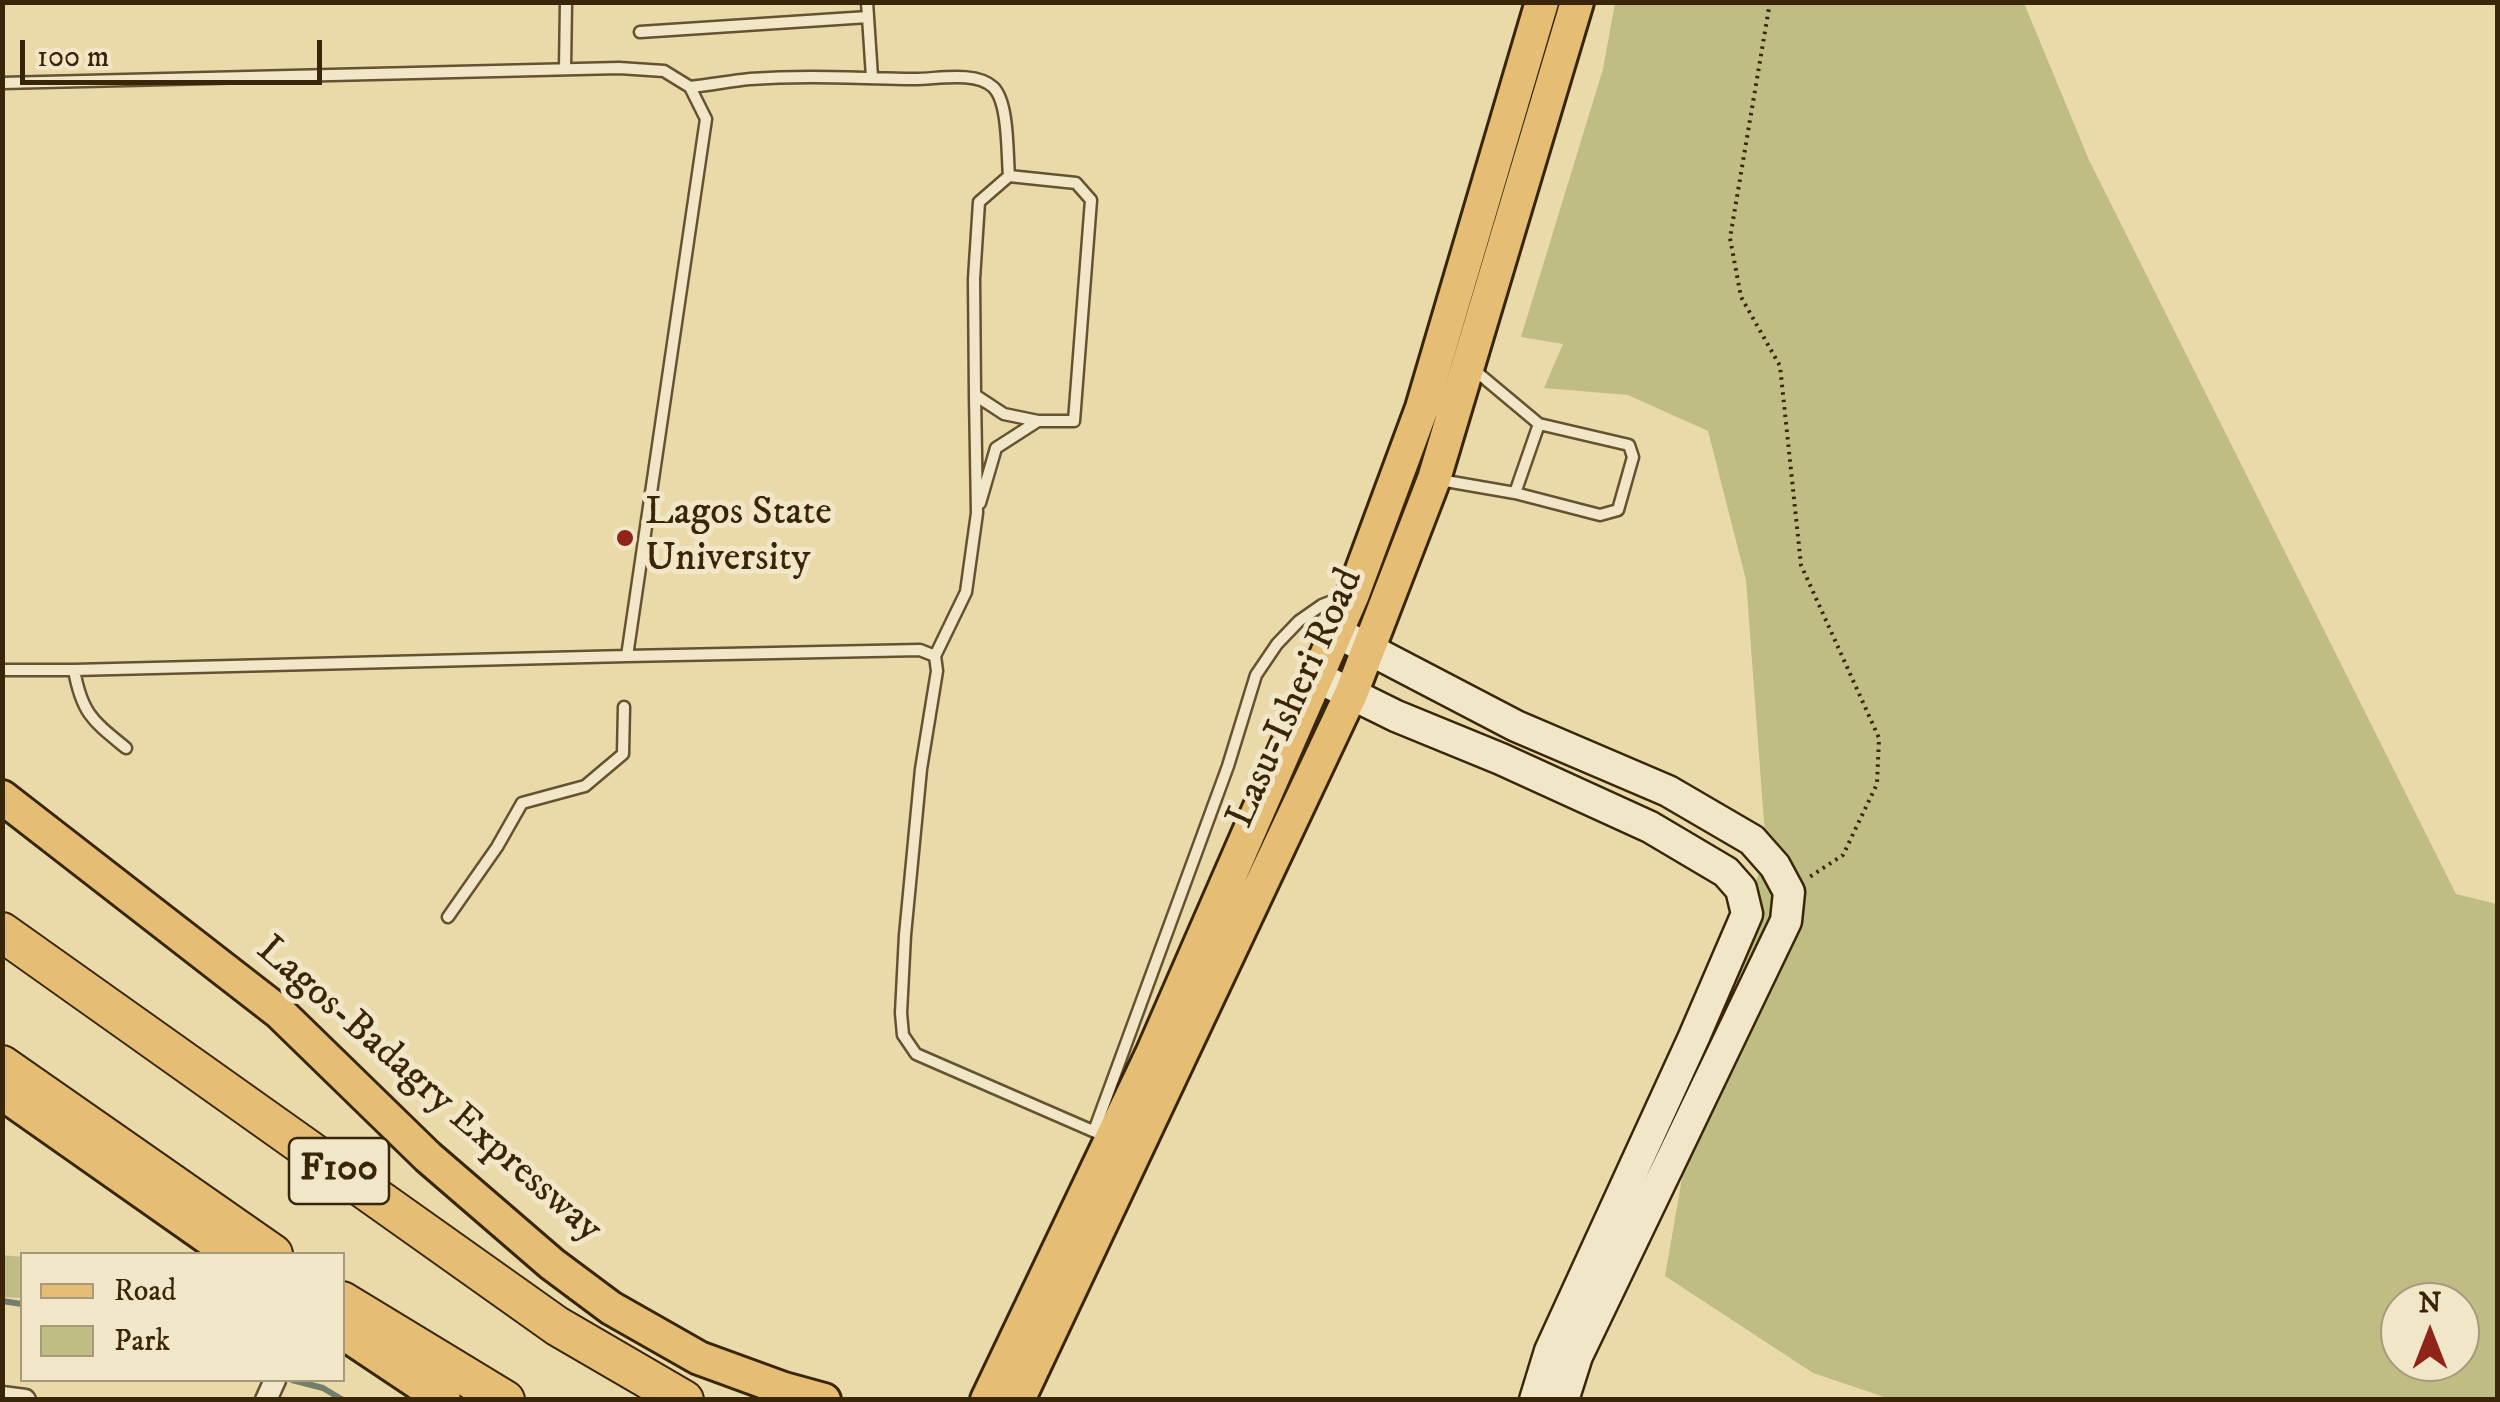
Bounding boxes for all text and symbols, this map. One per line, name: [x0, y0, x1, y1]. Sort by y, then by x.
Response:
scale bar: [25, 20, 328, 82]
text: 100 m: [37, 39, 109, 76]
place label: Lagos State University: [645, 491, 832, 585]
marker: Lagos State University: [614, 527, 636, 549]
street label: Lasu-Isheri Road: [1218, 562, 1376, 836]
street label: Lagos-Badagry Expressway: [245, 928, 611, 1254]
road number: F100: [289, 1138, 389, 1204]
legend: [20, 1252, 345, 1382]
text: Road: [114, 1273, 176, 1310]
north arrow: [2380, 1282, 2480, 1382]
text: N: [2419, 1286, 2441, 1321]
text: Park: [114, 1323, 170, 1360]

